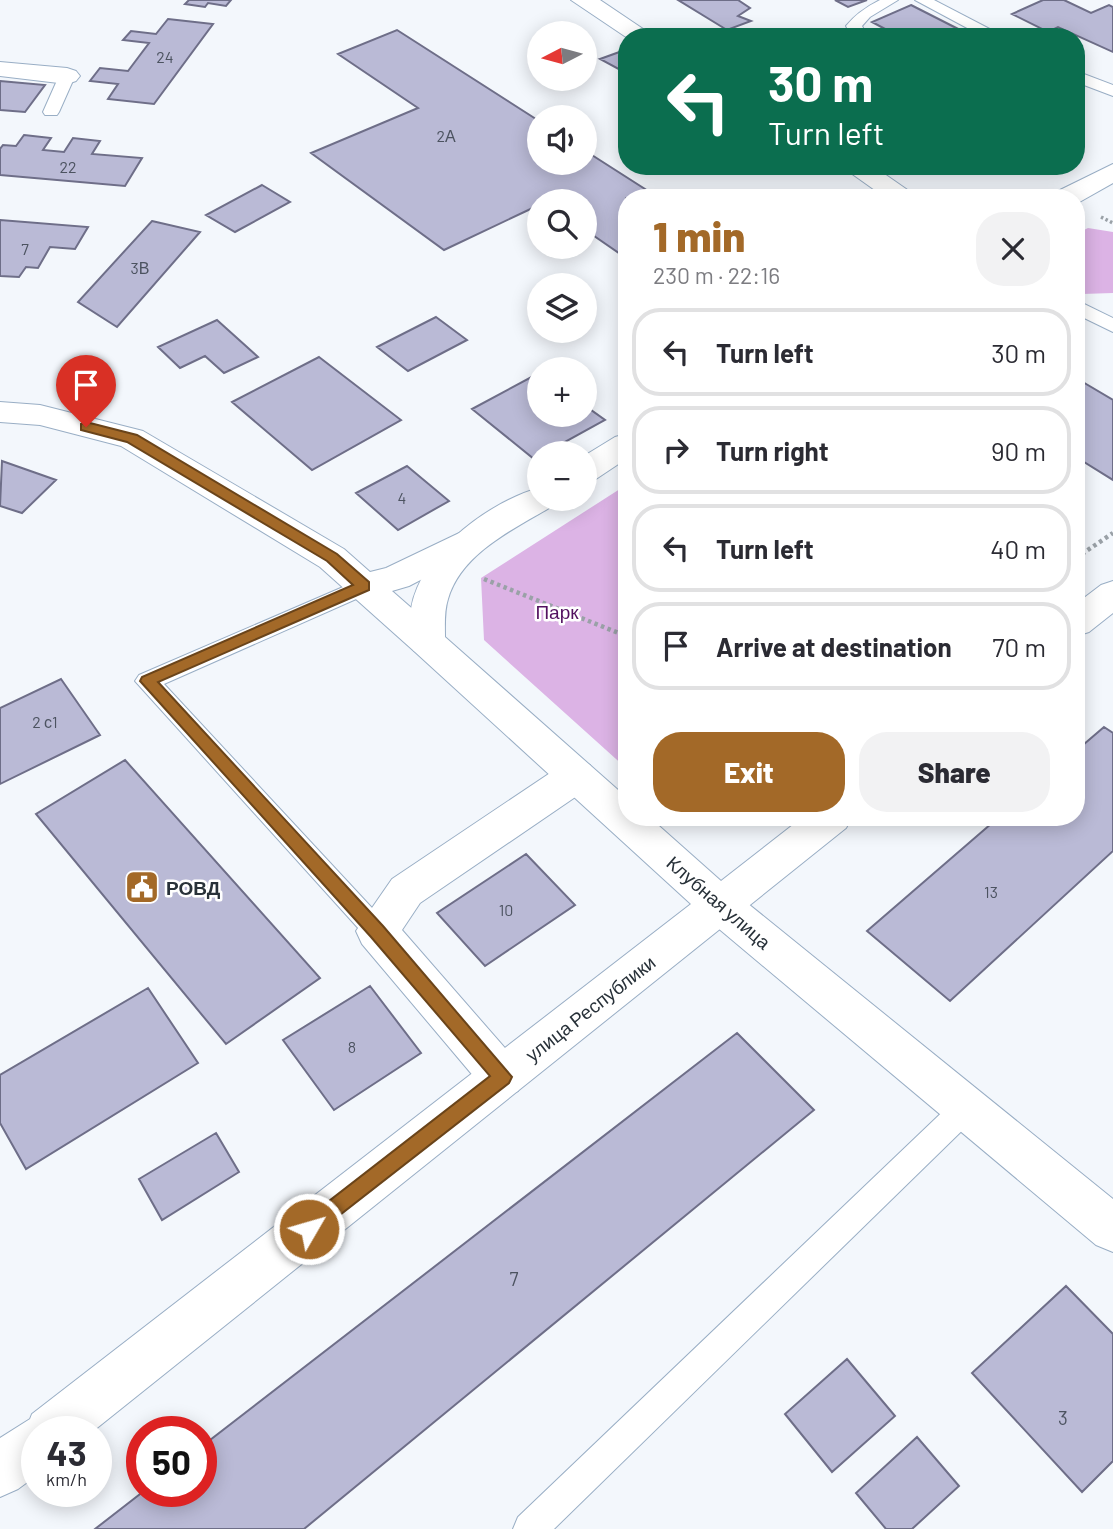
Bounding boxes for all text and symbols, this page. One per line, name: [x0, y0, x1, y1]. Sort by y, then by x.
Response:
north arrow: [527, 21, 597, 91]
map controls: [527, 21, 597, 511]
house number: 24: [156, 47, 174, 66]
text: 30 m: [768, 53, 873, 112]
icon: left: [653, 56, 744, 147]
button: sound: [527, 105, 597, 175]
text: Turn left: [768, 113, 885, 151]
house number: 2А: [436, 126, 456, 145]
house number: 22: [59, 157, 77, 176]
button: search: [527, 189, 597, 259]
text: 1 min: [653, 210, 745, 260]
button: close: [976, 212, 1050, 286]
house number: 7: [21, 239, 29, 258]
house number: 3В: [131, 258, 149, 277]
text: 230 m · 22:16: [653, 261, 780, 289]
button: layers: [527, 273, 597, 343]
icon: left: [657, 333, 695, 371]
text: Turn left: [716, 337, 814, 368]
text: 30 m: [991, 337, 1046, 368]
pin: [56, 355, 116, 427]
button: +: [527, 357, 597, 427]
icon: arrive: [67, 366, 105, 404]
icon: right: [657, 431, 695, 469]
text: Turn right: [716, 435, 829, 466]
text: 90 m: [991, 435, 1046, 466]
button: −: [527, 441, 597, 511]
house number: 4: [398, 488, 406, 507]
icon: left: [657, 529, 695, 567]
text: Turn left: [716, 533, 814, 564]
text: 40 m: [990, 533, 1046, 564]
park label: Парк: [535, 600, 579, 623]
icon: arrive: [657, 627, 695, 665]
text: Arrive at destination: [716, 631, 952, 662]
text: 70 m: [992, 631, 1046, 662]
house number: 2 с1: [32, 712, 58, 731]
button: Exit: [653, 732, 845, 812]
button: Share: [859, 732, 1050, 812]
street label: Клубная улица: [662, 851, 776, 954]
public building icon: РОВД: [123, 868, 161, 906]
place label: РОВД: [166, 876, 221, 899]
house number: 13: [984, 882, 998, 901]
house number: 10: [499, 900, 513, 919]
street label: улица Республики: [520, 950, 660, 1066]
house number: 8: [348, 1037, 356, 1056]
position arrow: [272, 1192, 346, 1266]
house number: 7: [510, 1267, 519, 1290]
house number: 3: [1058, 1406, 1068, 1429]
speed limit sign: 50: [126, 1416, 217, 1507]
text: 43: [46, 1431, 87, 1473]
text: km/h: [46, 1468, 87, 1490]

